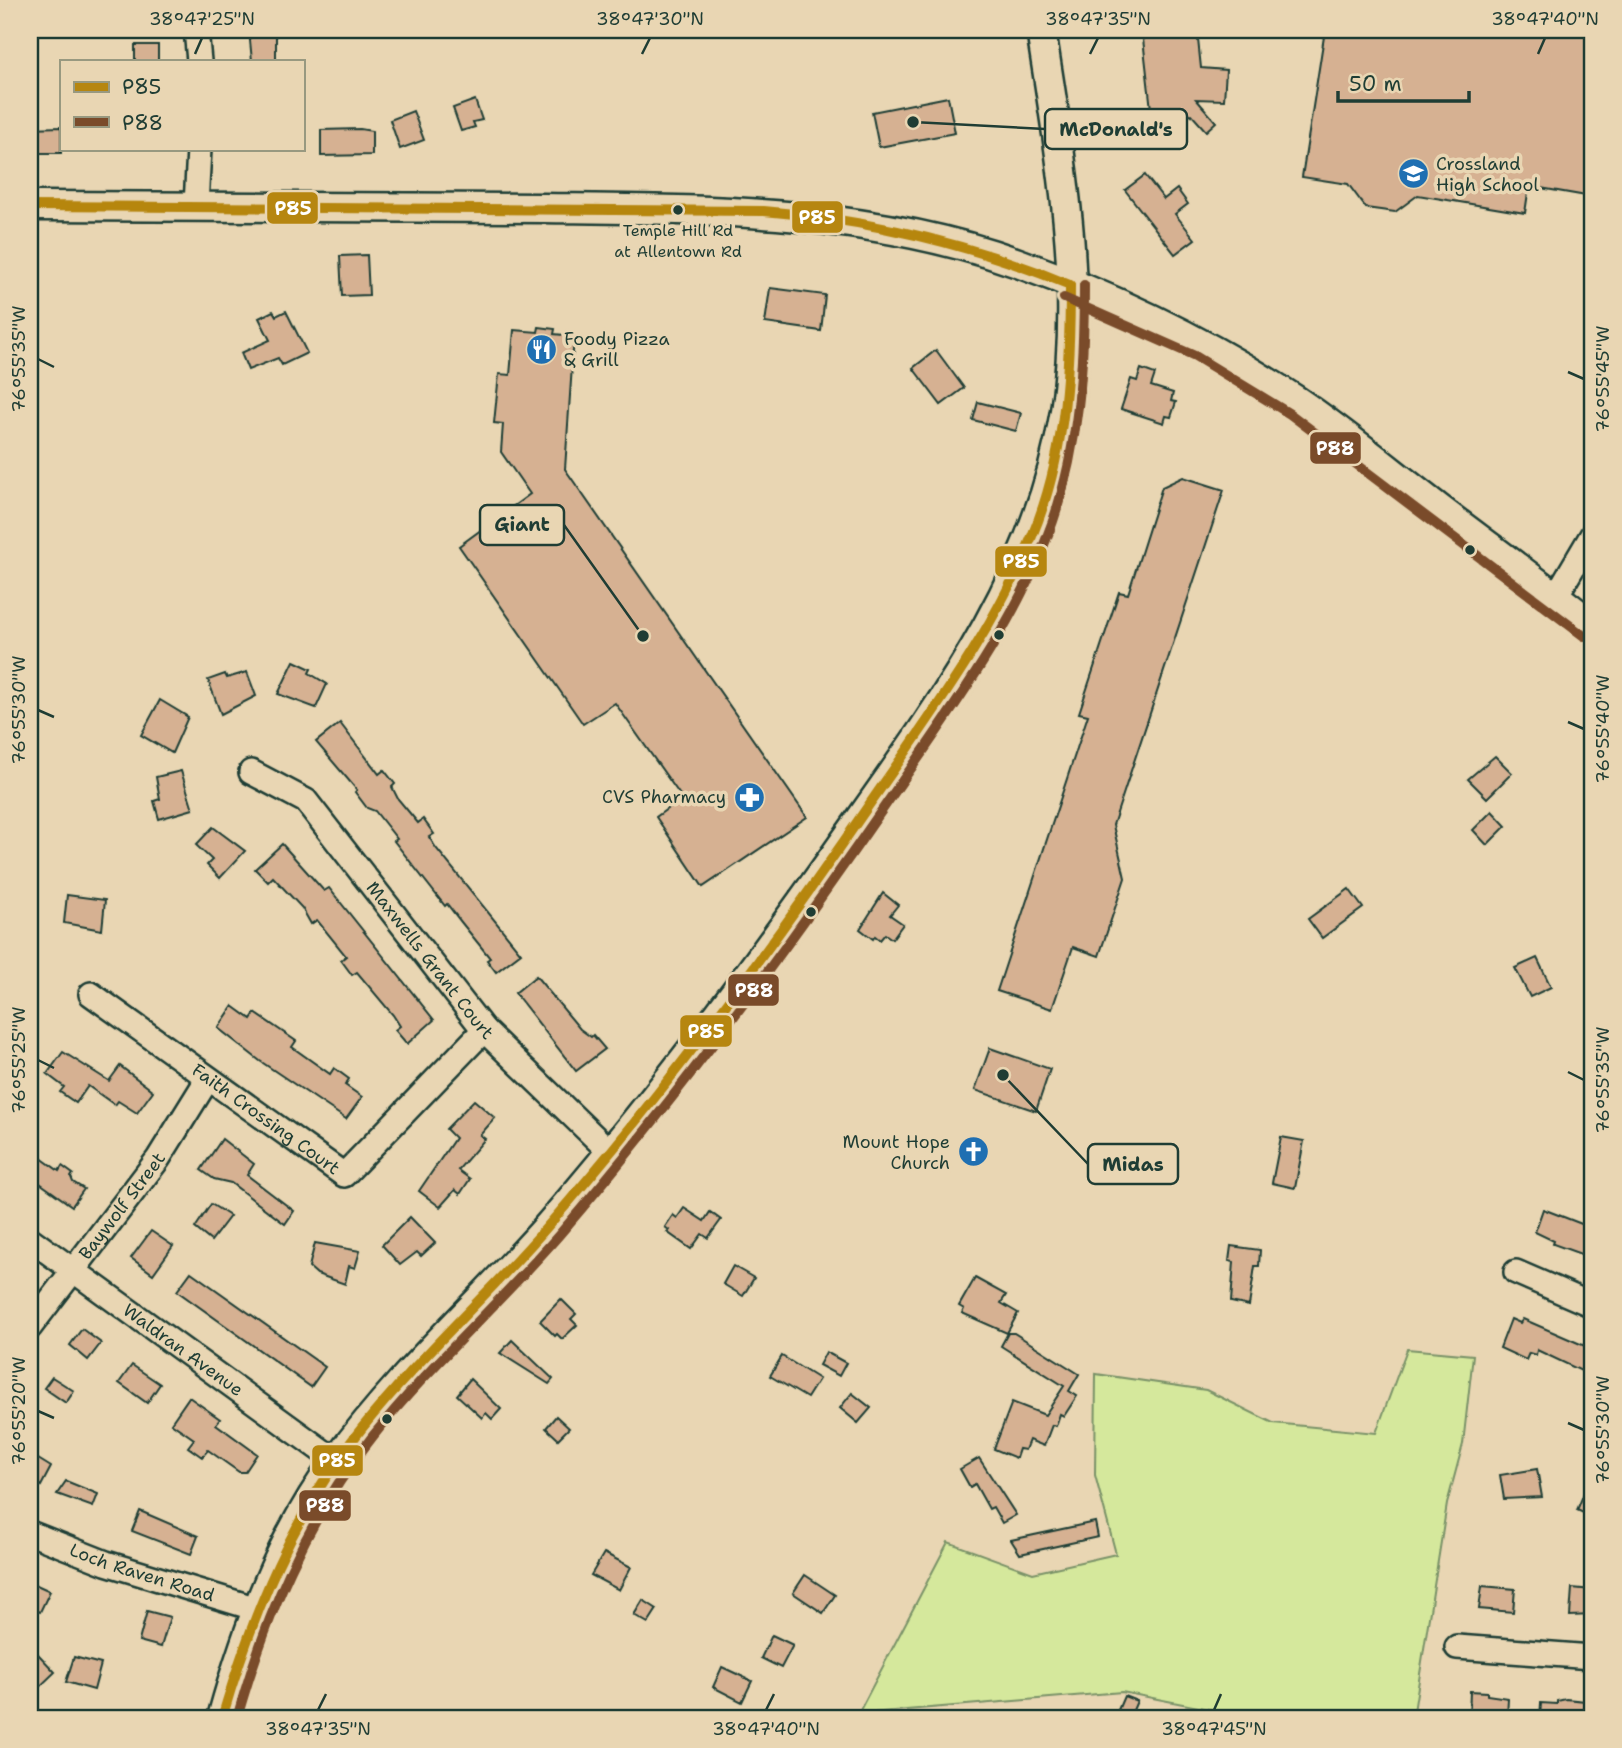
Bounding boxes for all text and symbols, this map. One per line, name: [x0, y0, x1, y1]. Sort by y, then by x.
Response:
text: 38°47'25"N: [149, 7, 255, 31]
text: 38°47'30"N: [596, 7, 704, 31]
text: 38°47'35"N: [1045, 7, 1151, 31]
text: 38°47'40"N: [1491, 7, 1599, 31]
legend: [60, 60, 304, 150]
scale bar: [1338, 60, 1470, 104]
text: 50 m: [1349, 70, 1402, 98]
text: P85: [122, 73, 161, 101]
text: P88: [122, 109, 163, 137]
callout: McDonald's: [1045, 109, 1187, 149]
text: McDonald's: [1059, 117, 1173, 142]
place label: Crossland High School: [1436, 152, 1539, 197]
school or university icon: Crossland High School: [1396, 157, 1430, 191]
line badge: P85: [266, 191, 319, 225]
text: P85: [274, 196, 312, 221]
line badge: P85: [791, 200, 844, 234]
marker: Temple Hill Rd at Allentown Rd: [671, 203, 685, 217]
text: P85: [798, 205, 836, 230]
place label: Temple Hill Rd at Allentown Rd: [614, 220, 742, 262]
text: 76°55'35"W: [7, 305, 31, 413]
text: 76°55'45"W: [1591, 326, 1615, 432]
place label: Foody Pizza & Grill: [564, 327, 670, 372]
restaurant icon: Foody Pizza & Grill: [524, 332, 558, 366]
line badge: P88: [1309, 431, 1362, 465]
text: P88: [1316, 436, 1354, 461]
callout: Giant: [480, 505, 564, 545]
text: Giant: [494, 512, 550, 537]
unlabelled marker: [1463, 543, 1477, 557]
line badge: P85: [994, 545, 1048, 578]
text: P85: [1002, 549, 1040, 574]
unlabelled marker: [992, 628, 1006, 642]
text: 76°55'30"W: [7, 655, 31, 765]
text: 76°55'40"W: [1591, 674, 1615, 784]
pharmacy icon: CVS Pharmacy: [732, 780, 766, 814]
place label: CVS Pharmacy: [602, 785, 726, 809]
street label: Maxwells Grant Court: [361, 876, 499, 1045]
unlabelled marker: [804, 905, 818, 919]
line badge: P88: [727, 973, 780, 1007]
text: P88: [735, 978, 773, 1003]
text: 76°55'25"W: [7, 1006, 31, 1114]
line badge: P85: [679, 1014, 733, 1048]
text: P85: [687, 1019, 725, 1044]
text: 76°55'35"W: [1591, 1026, 1615, 1134]
street label: Faith Crossing Court: [187, 1058, 345, 1180]
place label: Mount Hope Church: [843, 1130, 950, 1175]
church icon: Mount Hope Church: [956, 1135, 990, 1169]
callout: Midas: [1088, 1144, 1178, 1184]
street label: Baywolf Street: [73, 1148, 171, 1265]
text: Midas: [1102, 1152, 1164, 1177]
street label: Waldran Avenue: [118, 1298, 248, 1402]
text: 76°55'20"W: [7, 1357, 31, 1465]
text: 76°55'30"W: [1591, 1375, 1615, 1485]
unlabelled marker: [380, 1412, 394, 1426]
line badge: P85: [311, 1444, 364, 1477]
text: P85: [318, 1448, 356, 1473]
line badge: P88: [298, 1489, 352, 1522]
text: P88: [306, 1493, 344, 1518]
street label: Loch Raven Road: [66, 1538, 217, 1607]
text: 38°47'35"N: [265, 1717, 371, 1741]
text: 38°47'40"N: [712, 1717, 820, 1741]
text: 38°47'45"N: [1161, 1717, 1267, 1741]

